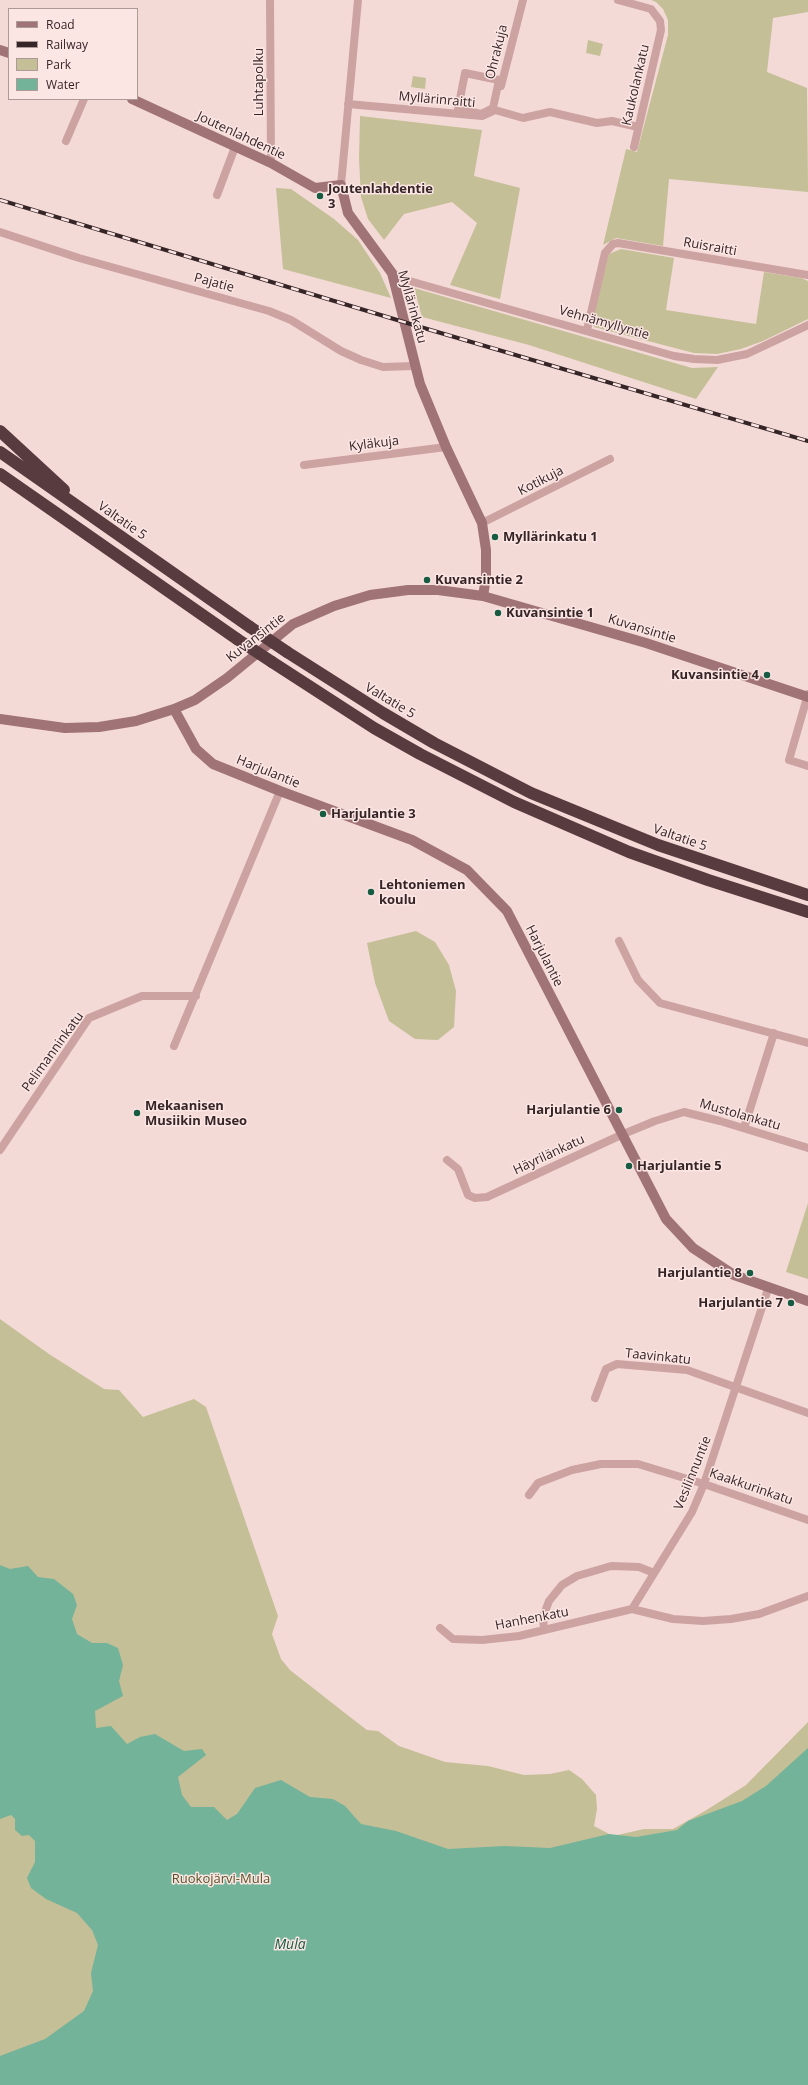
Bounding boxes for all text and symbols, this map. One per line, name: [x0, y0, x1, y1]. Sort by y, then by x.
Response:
legend: [8, 8, 138, 100]
text: Road: [46, 16, 75, 33]
street label: Ohrakuja: [483, 23, 511, 81]
text: Railway: [46, 36, 88, 53]
street label: Kaukolankatu: [619, 43, 653, 127]
street label: Luhtapolku: [251, 48, 267, 116]
text: Park: [46, 56, 71, 73]
text: Water: [46, 76, 80, 93]
street label: Myllärinraitti: [398, 89, 476, 111]
street label: Joutenlahdentie: [194, 109, 288, 163]
place label: Joutenlahdentie 3: [328, 181, 433, 212]
marker: Joutenlahdentie 3: [315, 191, 325, 201]
street label: Ruisraitti: [682, 235, 738, 259]
street label: Myllärinkatu: [394, 269, 430, 345]
street label: Pajatie: [192, 270, 236, 296]
street label: Vehnämyllyntie: [557, 303, 651, 343]
street label: Kyläkuja: [348, 433, 400, 455]
street label: Kotikuja: [516, 463, 566, 499]
street label: Valtatie 5: [95, 499, 149, 543]
place label: Myllärinkatu 1: [503, 529, 598, 545]
marker: Myllärinkatu 1: [490, 532, 500, 542]
place label: Kuvansintie 2: [435, 572, 523, 588]
marker: Kuvansintie 2: [422, 575, 432, 585]
place label: Kuvansintie 1: [506, 605, 594, 621]
marker: Kuvansintie 1: [493, 608, 503, 618]
street label: Kuvansintie: [224, 610, 288, 666]
street label: Kuvansintie: [606, 611, 678, 647]
place label: Kuvansintie 4: [671, 667, 759, 683]
marker: Kuvansintie 4: [762, 670, 772, 680]
street label: Valtatie 5: [362, 680, 418, 722]
street label: Harjulantie: [234, 752, 302, 792]
place label: Harjulantie 3: [331, 806, 416, 822]
marker: Harjulantie 3: [318, 809, 328, 819]
street label: Valtatie 5: [651, 821, 709, 855]
place label: Lehtoniemen koulu: [379, 877, 465, 908]
marker: Lehtoniemen koulu: [366, 887, 376, 897]
street label: Harjulantie: [522, 923, 566, 989]
street label: Pelimanninkatu: [19, 1009, 87, 1095]
street label: Mustolankatu: [698, 1096, 782, 1134]
place label: Mekaanisen Musiikin Museo: [145, 1098, 247, 1129]
place label: Harjulantie 6: [526, 1102, 611, 1118]
marker: Harjulantie 6: [614, 1105, 624, 1115]
marker: Mekaanisen Musiikin Museo: [132, 1108, 142, 1118]
street label: Häyrilänkatu: [511, 1132, 587, 1178]
place label: Harjulantie 5: [637, 1158, 722, 1174]
marker: Harjulantie 5: [624, 1161, 634, 1171]
place label: Harjulantie 8: [657, 1265, 742, 1281]
marker: Harjulantie 8: [745, 1268, 755, 1278]
place label: Harjulantie 7: [698, 1295, 783, 1311]
marker: Harjulantie 7: [786, 1298, 796, 1308]
street label: Taavinkatu: [624, 1346, 692, 1368]
street label: Vesilinnuntie: [671, 1434, 715, 1512]
street label: Kaakkurinkatu: [707, 1465, 795, 1509]
street label: Hanhenkatu: [494, 1604, 570, 1634]
park label: Ruokojärvi-Mula: [172, 1871, 270, 1887]
water label: Mula: [274, 1937, 306, 1953]

